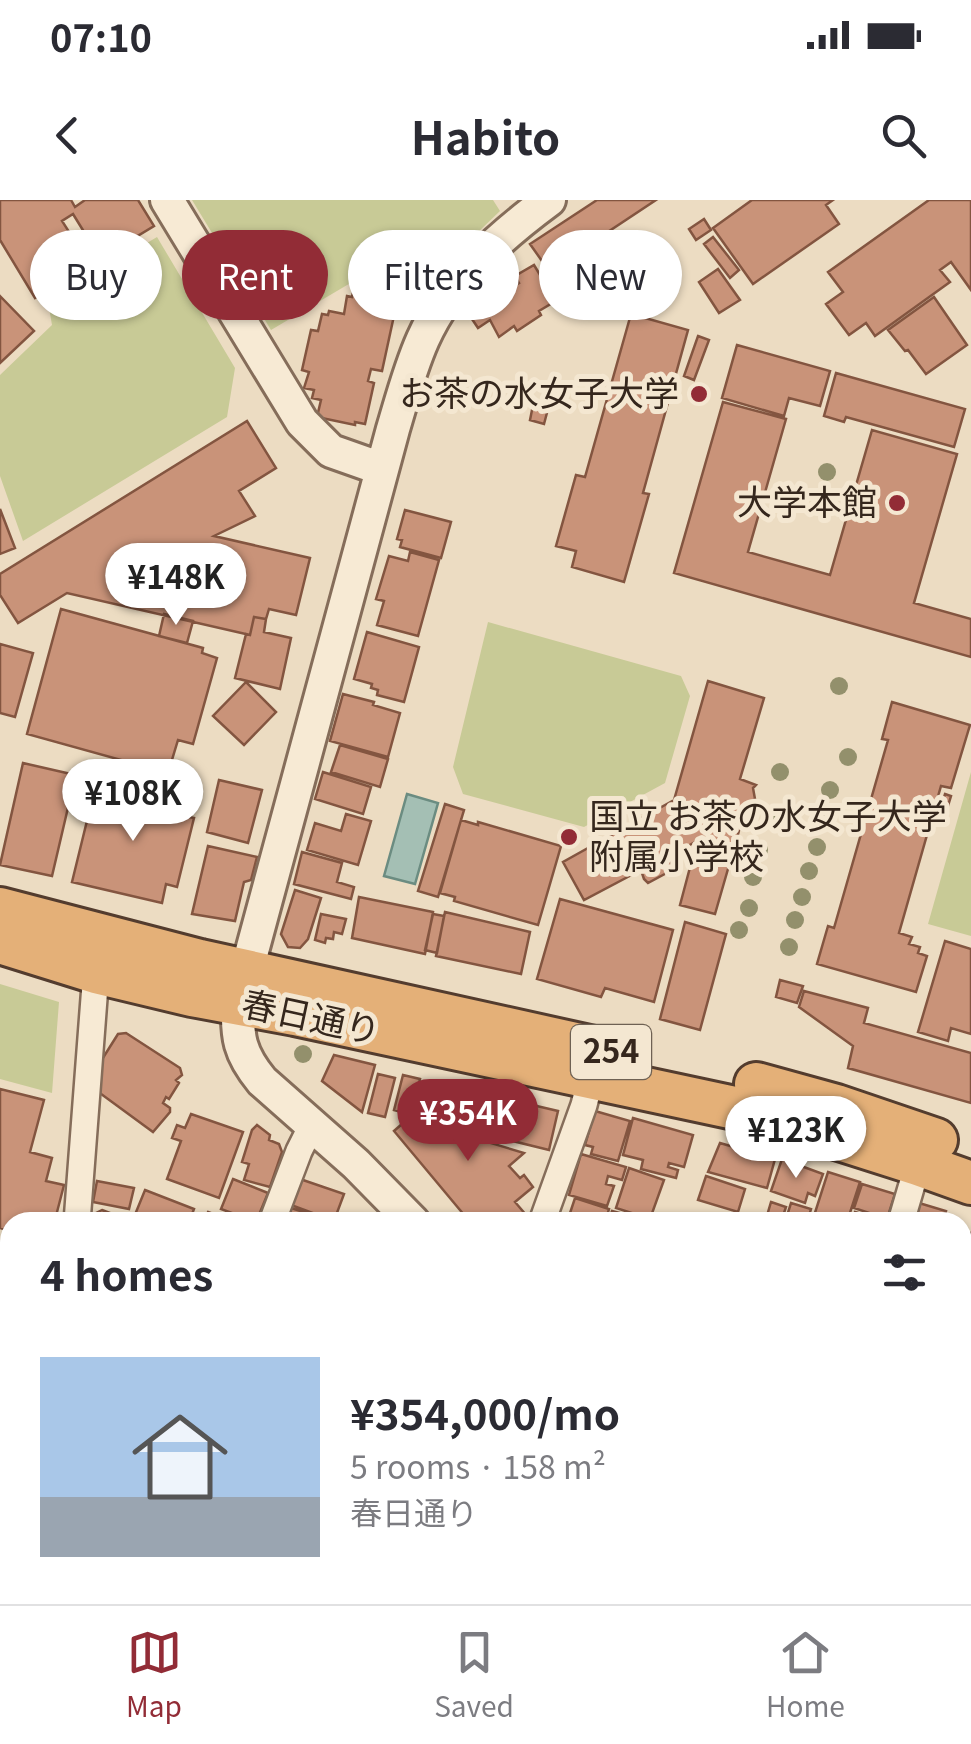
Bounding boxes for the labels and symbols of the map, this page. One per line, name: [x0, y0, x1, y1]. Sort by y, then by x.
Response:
place label: お茶の水女子大学: [399, 365, 679, 416]
marker: お茶の水女子大学: [688, 383, 710, 405]
place label: 大学本館: [737, 474, 877, 525]
marker: 大学本館: [886, 492, 908, 514]
pin: ¥148K: [106, 543, 246, 628]
pin: ¥108K: [63, 759, 203, 844]
place label: 国立 お茶の水女子大学 附属小学校: [589, 788, 947, 879]
marker: 国立 お茶の水女子大学 附属小学校: [558, 826, 580, 848]
street label: 春日通り: [238, 975, 386, 1054]
road number: 254: [571, 1025, 651, 1079]
pin: ¥354K: [398, 1079, 538, 1164]
pin: ¥123K: [726, 1096, 866, 1181]

